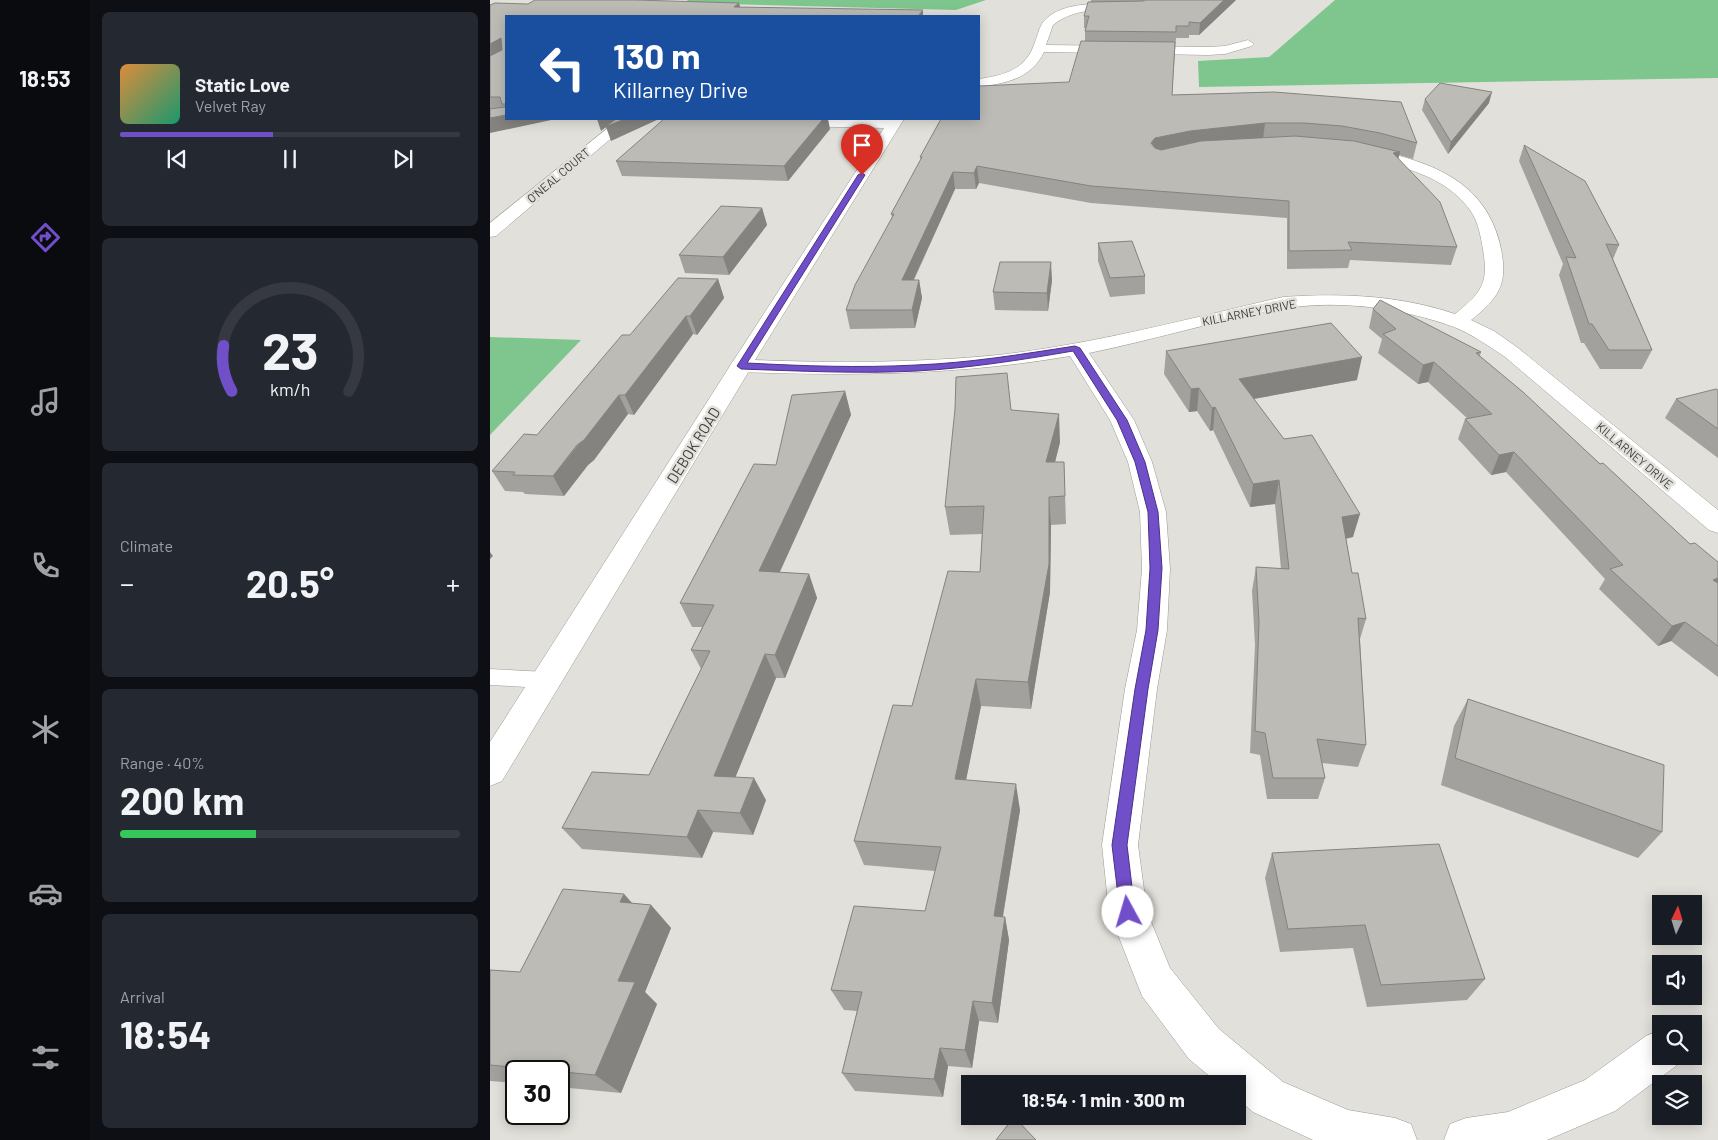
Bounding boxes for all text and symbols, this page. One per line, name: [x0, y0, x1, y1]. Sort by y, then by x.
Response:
text: 130 m: [613, 34, 700, 76]
icon: left: [530, 35, 595, 100]
text: 18:53: [19, 65, 71, 91]
text: Static Love: [195, 73, 290, 96]
text: Killarney Drive: [613, 76, 748, 102]
text: Velvet Ray: [195, 96, 266, 115]
pin: [841, 124, 883, 175]
icon: arrive: [848, 131, 876, 159]
icon: previous: [163, 145, 191, 173]
icon: pause: [276, 145, 304, 173]
icon: next: [389, 145, 417, 173]
street label: O'NEAL COURT: [524, 145, 592, 205]
icon: directions: [28, 220, 63, 255]
street label: KILLARNEY DRIVE: [1201, 296, 1297, 328]
text: 23: [262, 318, 318, 380]
text: km/h: [270, 378, 310, 400]
icon: music: [28, 384, 63, 419]
street label: DEBOK ROAD: [663, 404, 723, 486]
street label: KILLARNEY DRIVE: [1594, 419, 1676, 491]
text: Climate: [120, 536, 173, 555]
icon: phone: [28, 548, 63, 583]
text: 20.5°: [246, 560, 334, 606]
text: −: [120, 566, 134, 600]
text: +: [446, 566, 460, 600]
icon: climate: [28, 712, 63, 747]
text: Range · 40%: [120, 753, 205, 772]
text: 200 km: [120, 777, 244, 823]
icon: car: [28, 876, 63, 911]
position arrow: [1101, 885, 1153, 937]
north arrow: [1652, 895, 1702, 945]
map controls: [1652, 895, 1702, 1125]
button: sound: [1652, 955, 1702, 1005]
text: Arrival: [120, 987, 165, 1006]
text: 18:54: [120, 1011, 211, 1057]
button: search: [1652, 1015, 1702, 1065]
icon: filters: [28, 1040, 63, 1075]
speed limit sign: 30: [505, 1060, 570, 1125]
button: layers: [1652, 1075, 1702, 1125]
text: 18:54 · 1 min · 300 m: [1022, 1088, 1185, 1111]

